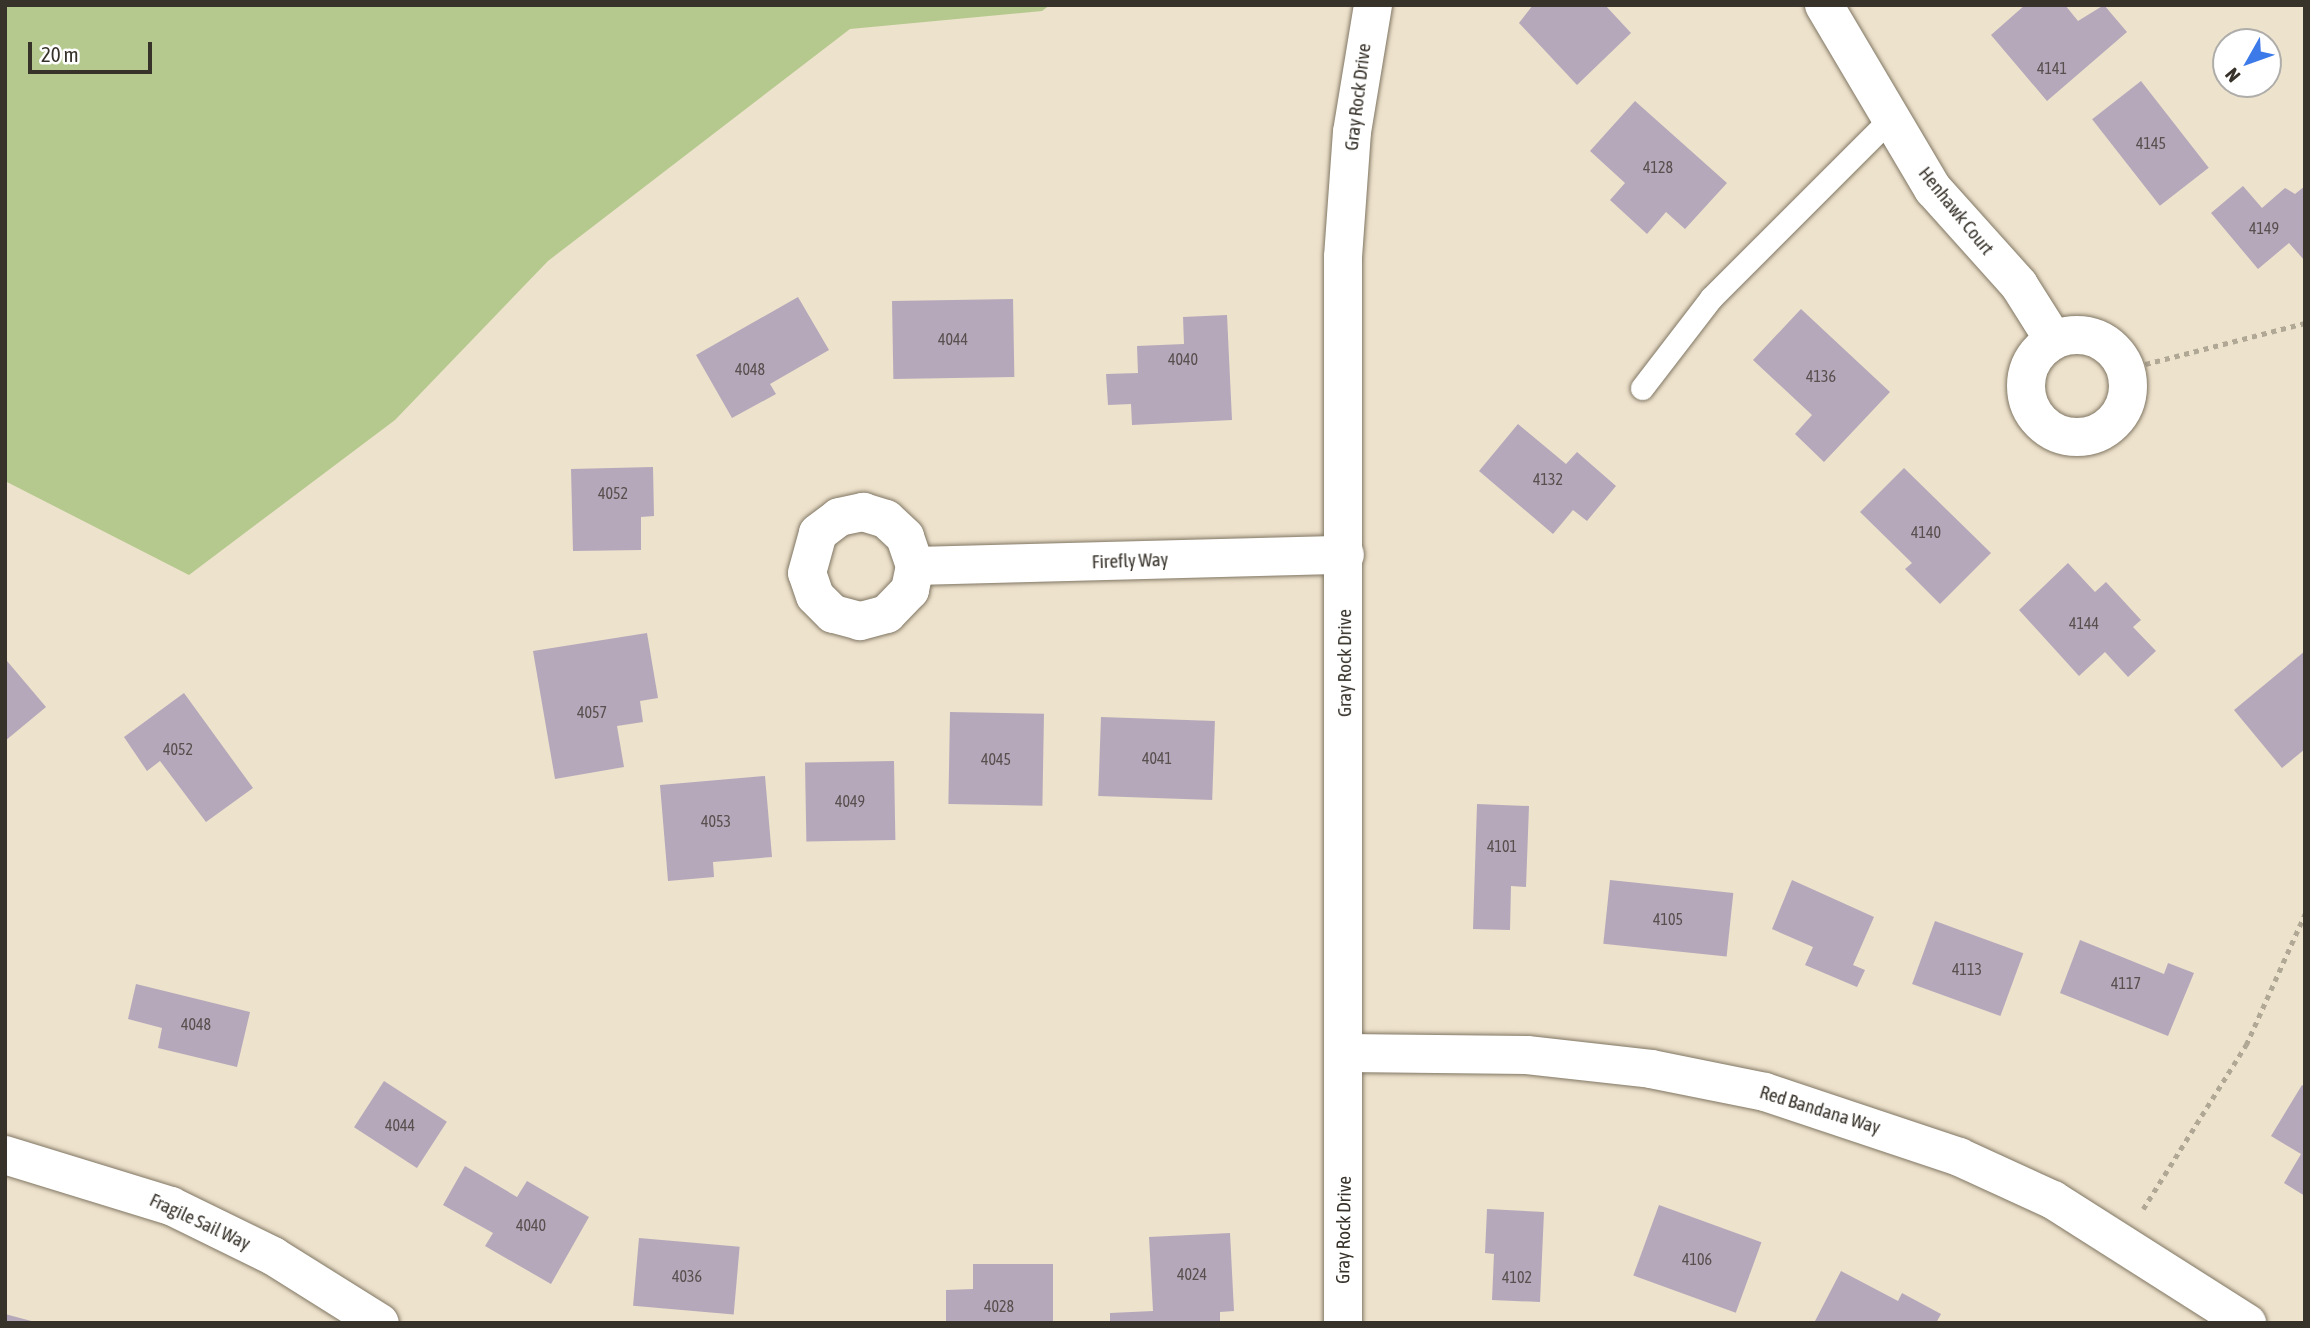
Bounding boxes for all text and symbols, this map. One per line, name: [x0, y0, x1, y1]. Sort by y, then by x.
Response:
scale bar: [32, 28, 156, 72]
north arrow: [2212, 28, 2282, 98]
text: 20 m: [41, 42, 79, 66]
street label: Gray Rock Drive: [1340, 42, 1376, 152]
house number: 4141: [2037, 58, 2067, 78]
text: N: [2220, 64, 2244, 87]
house number: 4145: [2136, 133, 2166, 153]
house number: 4128: [1643, 157, 1673, 177]
street label: Henhawk Court: [1914, 162, 1998, 260]
house number: 4149: [2249, 218, 2279, 238]
house number: 4044: [938, 329, 968, 349]
house number: 4040: [1168, 349, 1198, 369]
house number: 4048: [735, 359, 765, 379]
house number: 4136: [1806, 366, 1836, 386]
house number: 4132: [1533, 469, 1563, 489]
house number: 4052: [598, 483, 628, 503]
house number: 4140: [1911, 522, 1941, 542]
street label: Firefly Way: [1091, 548, 1169, 574]
street label: Gray Rock Drive: [1334, 609, 1356, 717]
house number: 4144: [2069, 613, 2099, 633]
house number: 4057: [577, 702, 607, 722]
house number: 4052: [163, 739, 193, 759]
house number: 4041: [1142, 748, 1172, 768]
house number: 4045: [981, 749, 1011, 769]
house number: 4049: [835, 791, 865, 811]
house number: 4053: [701, 811, 731, 831]
house number: 4101: [1487, 836, 1517, 856]
house number: 4105: [1653, 909, 1683, 929]
house number: 4113: [1952, 959, 1982, 979]
house number: 4117: [2111, 973, 2141, 993]
house number: 4048: [181, 1014, 211, 1034]
street label: Red Bandana Way: [1757, 1081, 1883, 1139]
house number: 4044: [385, 1115, 415, 1135]
street label: Gray Rock Drive: [1332, 1176, 1356, 1284]
street label: Fragile Sail Way: [146, 1189, 254, 1255]
house number: 4040: [516, 1215, 546, 1235]
house number: 4106: [1682, 1249, 1712, 1269]
house number: 4024: [1177, 1264, 1207, 1284]
house number: 4036: [672, 1266, 702, 1286]
house number: 4102: [1502, 1267, 1532, 1287]
house number: 4028: [984, 1296, 1014, 1316]

